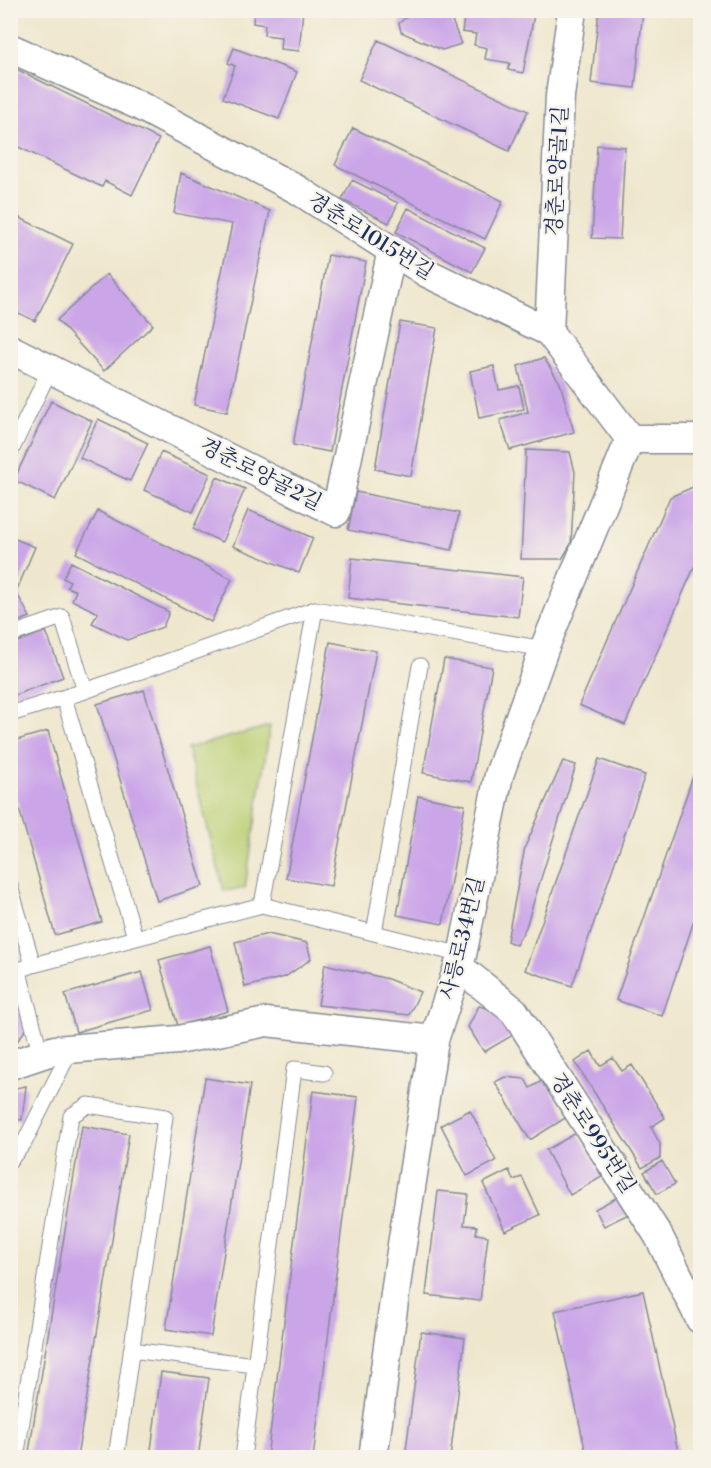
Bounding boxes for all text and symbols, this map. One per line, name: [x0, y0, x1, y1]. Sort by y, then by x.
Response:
street label: 경춘로양골1길: [542, 105, 574, 237]
street label: 경춘로1015번길: [303, 188, 438, 286]
street label: 경춘로양골2길: [195, 433, 326, 517]
street label: 사릉로34번길: [435, 874, 491, 1002]
street label: 경춘로995번길: [544, 1068, 641, 1199]

